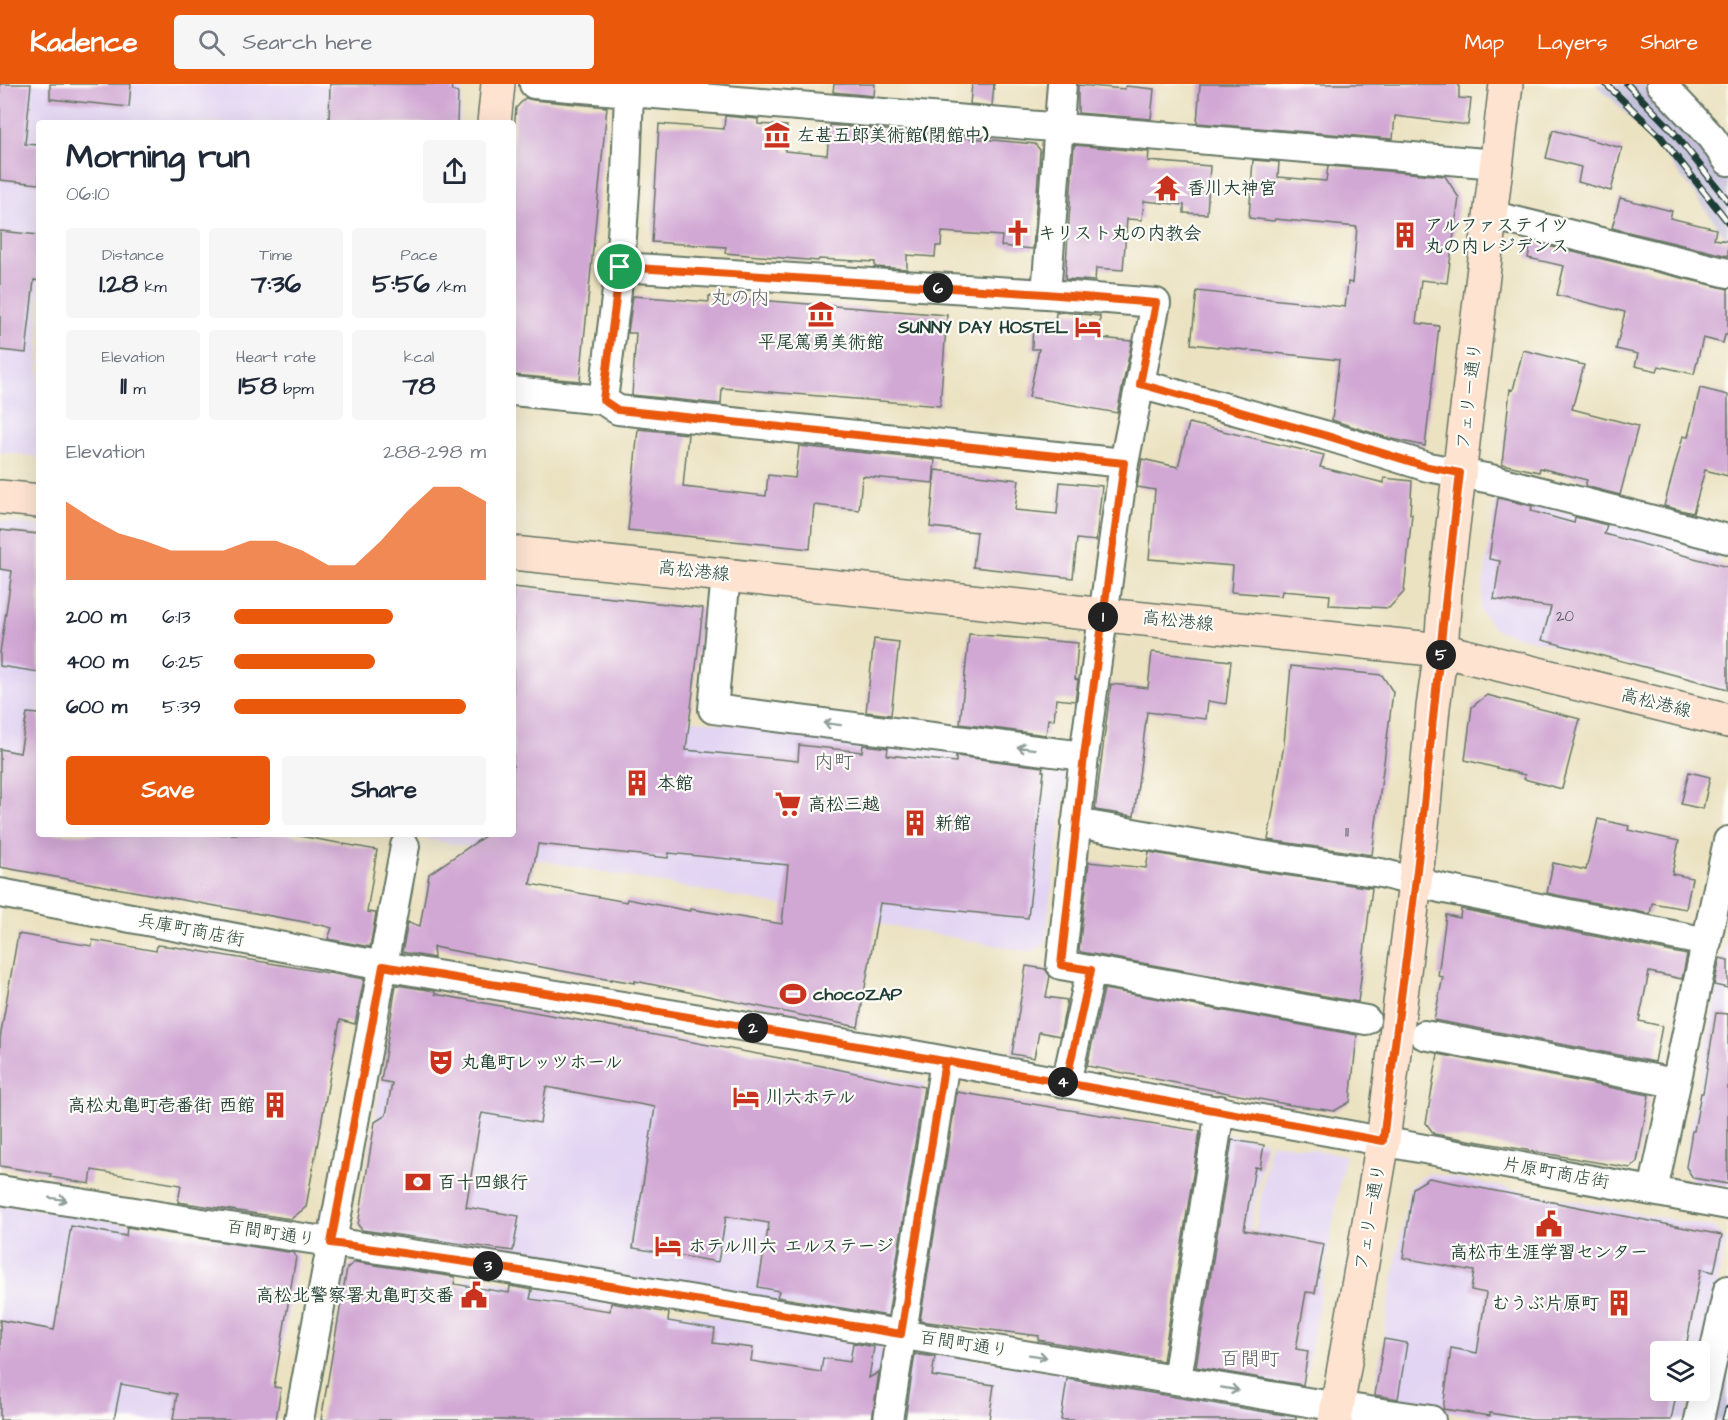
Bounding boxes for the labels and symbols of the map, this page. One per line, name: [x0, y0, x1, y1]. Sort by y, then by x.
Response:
museum icon: 左甚五郎美術館(閉館中): [762, 120, 792, 150]
place label: 左甚五郎美術館(閉館中): [797, 123, 989, 148]
temple icon: 香川大神宮: [1152, 173, 1182, 203]
place label: 香川大神宮: [1187, 176, 1277, 201]
place label: アルファステイツ 丸の内レジデンス: [1425, 213, 1569, 259]
church icon: キリスト丸の内教会: [1003, 218, 1033, 248]
building icon: アルファステイツ 丸の内レジデンス: [1390, 220, 1420, 250]
place label: キリスト丸の内教会: [1038, 221, 1201, 246]
pin: [594, 241, 645, 292]
pin: 6: [923, 273, 953, 303]
district label: 丸の内: [710, 284, 770, 312]
museum icon: 平尾篤勇美術館: [806, 299, 836, 329]
hotel icon: SUNNY DAY HOSTEL: [1073, 312, 1103, 342]
place label: SUNNY DAY HOSTEL: [897, 315, 1069, 340]
place label: 平尾篤勇美術館: [758, 330, 884, 355]
street label: フェリー通り: [1450, 341, 1488, 451]
street label: 高松港線: [657, 555, 731, 587]
pin: 1: [1088, 602, 1118, 632]
street label: 高松港線: [1141, 605, 1215, 637]
house number: 20: [1556, 606, 1575, 627]
pin: 5: [1426, 640, 1456, 670]
street label: 高松港線: [1618, 682, 1694, 724]
one-way arrow: [823, 719, 843, 730]
one-way arrow: [1016, 743, 1036, 754]
district label: 内町: [814, 748, 854, 776]
building icon: 本館: [622, 768, 652, 798]
place label: 本館: [657, 771, 693, 796]
supermarket icon: 高松三越: [773, 789, 803, 819]
place label: 高松三越: [808, 792, 880, 817]
building icon: 新館: [900, 808, 930, 838]
place label: 新館: [935, 811, 971, 836]
house number: 11: [1345, 822, 1349, 843]
street label: 兵庫町商店街: [136, 907, 246, 953]
sports icon: chocoZAP: [778, 979, 808, 1009]
place label: chocoZAP: [813, 982, 903, 1007]
pin: 2: [738, 1013, 768, 1043]
theatre icon: 丸亀町レッツホール: [426, 1047, 456, 1077]
place label: 丸亀町レッツホール: [461, 1050, 622, 1075]
pin: 4: [1048, 1067, 1078, 1097]
hotel icon: 川六ホテル: [731, 1082, 761, 1112]
place label: 川六ホテル: [766, 1085, 855, 1110]
building icon: 高松丸亀町壱番街 西館: [260, 1090, 290, 1120]
place label: 高松丸亀町壱番街 西館: [68, 1093, 255, 1118]
street label: 片原町商店街: [1501, 1151, 1611, 1195]
street label: フェリー通り: [1348, 1162, 1392, 1272]
bank icon: 百十四銀行: [403, 1167, 433, 1197]
place label: 百十四銀行: [438, 1170, 528, 1195]
one-way arrow: [47, 1194, 67, 1205]
public building icon: 高松市生涯学習センター: [1534, 1209, 1564, 1239]
street label: 百間町通り: [225, 1214, 317, 1252]
hotel icon: ホテル川六 エルステージ: [653, 1231, 683, 1261]
place label: ホテル川六 エルステージ: [688, 1234, 894, 1259]
place label: 高松市生涯学習センター: [1450, 1240, 1648, 1265]
pin: 3: [473, 1251, 503, 1281]
public building icon: 高松北警察署丸亀町交番: [459, 1280, 489, 1310]
place label: 高松北警察署丸亀町交番: [256, 1283, 454, 1308]
building icon: むうぶ片原町: [1604, 1288, 1634, 1318]
place label: むうぶ片原町: [1492, 1291, 1599, 1316]
street label: 百間町通り: [918, 1325, 1010, 1363]
district label: 百間町: [1220, 1345, 1280, 1373]
one-way arrow: [1028, 1351, 1047, 1362]
one-way arrow: [1220, 1383, 1240, 1394]

